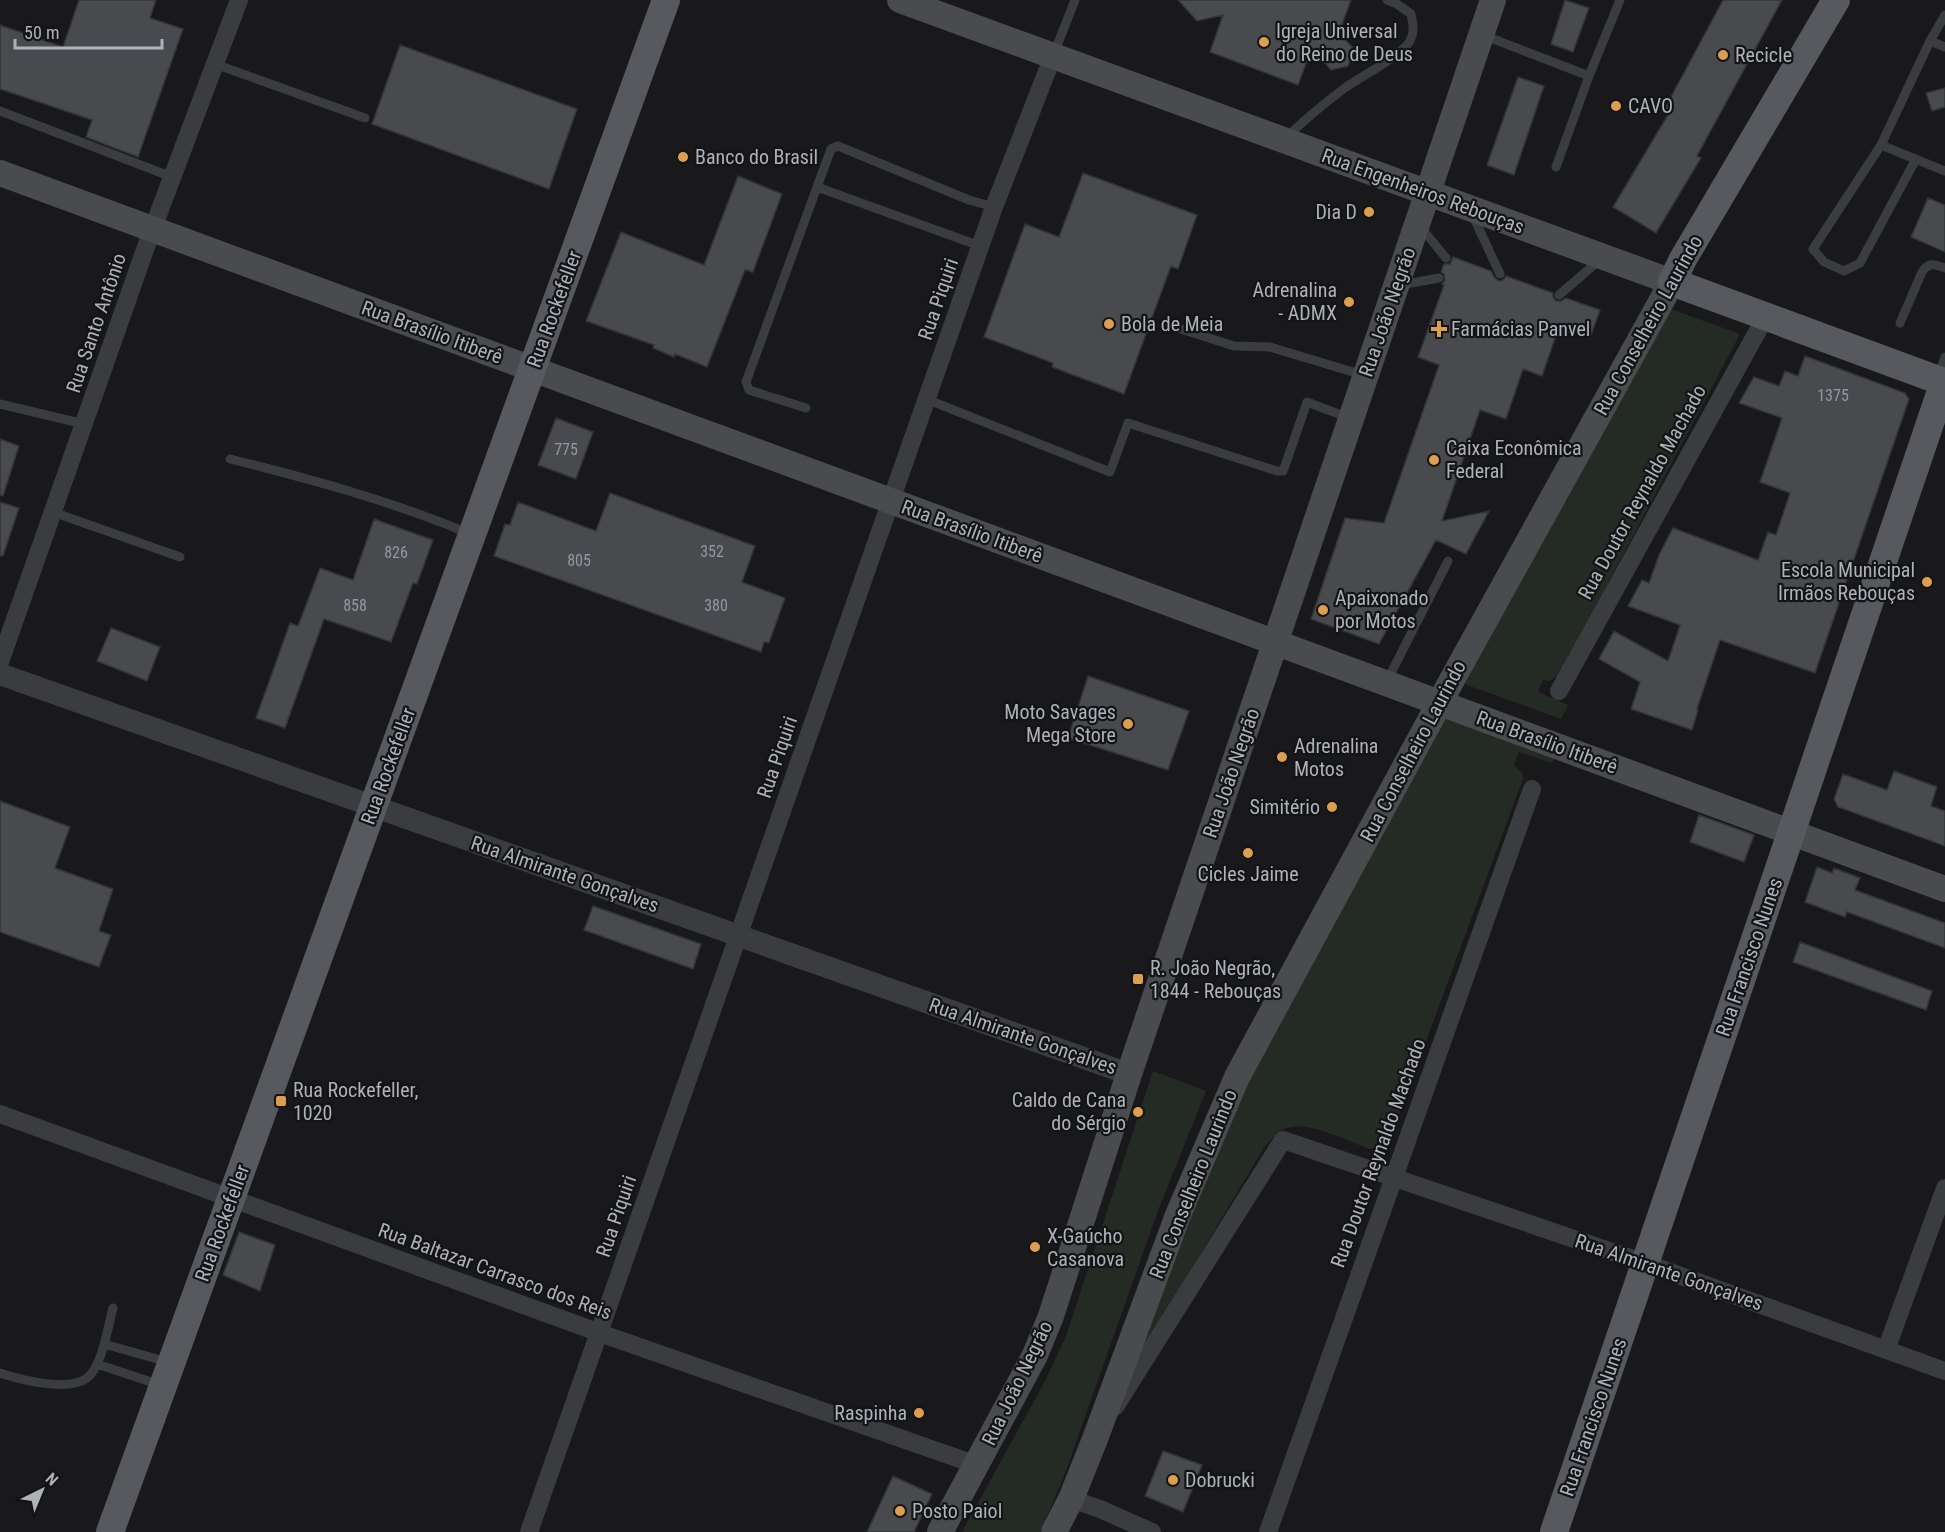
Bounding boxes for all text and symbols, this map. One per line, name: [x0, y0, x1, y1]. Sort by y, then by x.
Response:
scale bar: [15, 12, 162, 50]
place label: Igreja Universal do Reino de Deus: [1276, 19, 1413, 66]
text: 50 m: [24, 22, 59, 43]
marker: Igreja Universal do Reino de Deus: [1257, 35, 1271, 49]
place label: Recicle: [1735, 43, 1792, 67]
marker: Recicle: [1716, 48, 1730, 62]
place label: CAVO: [1628, 94, 1673, 118]
marker: CAVO: [1609, 99, 1623, 113]
street label: Rua Engenheiros Rebouças: [1318, 143, 1528, 239]
place label: Banco do Brasil: [695, 145, 818, 169]
marker: Banco do Brasil: [676, 150, 690, 164]
place label: Dia D: [1315, 200, 1357, 224]
marker: Dia D: [1362, 205, 1376, 219]
street label: Rua Conselheiro Laurindo: [1589, 231, 1707, 419]
street label: Rua João Negrão: [1354, 244, 1420, 380]
street label: Rua Rockefeller: [522, 247, 586, 371]
street label: Rua Santo Antônio: [61, 250, 131, 396]
street label: Rua Piquiri: [913, 255, 963, 343]
place label: Adrenalina - ADMX: [1253, 278, 1337, 325]
street label: Rua Brasílio Itiberê: [358, 295, 506, 369]
marker: Adrenalina - ADMX: [1342, 295, 1356, 309]
place label: Bola de Meia: [1121, 312, 1223, 336]
marker: Bola de Meia: [1102, 317, 1116, 331]
place label: Farmácias Panvel: [1451, 317, 1590, 341]
marker: Farmácias Panvel: [1432, 322, 1446, 336]
street label: Rua Doutor Reynaldo Machado: [1573, 380, 1711, 604]
house number: 1375: [1817, 386, 1849, 405]
place label: Caixa Econômica Federal: [1446, 436, 1582, 483]
house number: 775: [554, 440, 578, 459]
marker: Caixa Econômica Federal: [1427, 453, 1441, 467]
street label: Rua Brasílio Itiberê: [898, 494, 1046, 568]
house number: 352: [700, 542, 724, 561]
house number: 826: [384, 543, 408, 562]
house number: 805: [567, 551, 591, 570]
place label: Escola Municipal Irmãos Rebouças: [1778, 558, 1915, 605]
marker: Escola Municipal Irmãos Rebouças: [1920, 575, 1934, 589]
place label: Apaixonado por Motos: [1335, 586, 1428, 633]
house number: 858: [343, 596, 367, 615]
house number: 380: [704, 596, 728, 615]
marker: Apaixonado por Motos: [1316, 603, 1330, 617]
street label: Rua Conselheiro Laurindo: [1355, 656, 1471, 846]
place label: Moto Savages Mega Store: [1004, 700, 1116, 747]
street label: Rua Rockefeller: [356, 704, 420, 828]
street label: Rua João Negrão: [1198, 705, 1264, 841]
street label: Rua Brasílio Itiberê: [1473, 705, 1621, 779]
street label: Rua Piquiri: [752, 713, 802, 801]
marker: Moto Savages Mega Store: [1121, 717, 1135, 731]
place label: Adrenalina Motos: [1294, 734, 1378, 781]
marker: Adrenalina Motos: [1275, 750, 1289, 764]
place label: Simitério: [1249, 795, 1320, 819]
marker: Simitério: [1325, 800, 1339, 814]
street label: Rua Almirante Gonçalves: [468, 831, 662, 917]
marker: Cicles Jaime: [1241, 846, 1255, 860]
place label: Cicles Jaime: [1197, 862, 1299, 886]
street label: Rua Francisco Nunes: [1711, 875, 1787, 1039]
place label: R. João Negrão, 1844 - Rebouças: [1150, 956, 1281, 1003]
marker: R. João Negrão, 1844 - Rebouças: [1131, 972, 1145, 986]
street label: Rua Almirante Gonçalves: [926, 993, 1120, 1079]
street label: Rua Doutor Reynaldo Machado: [1325, 1035, 1431, 1271]
place label: Rua Rockefeller, 1020: [293, 1078, 418, 1125]
street label: Rua Conselheiro Laurindo: [1144, 1086, 1242, 1282]
place label: Caldo de Cana do Sérgio: [1012, 1088, 1126, 1135]
marker: Rua Rockefeller, 1020: [274, 1094, 288, 1108]
marker: Caldo de Cana do Sérgio: [1131, 1105, 1145, 1119]
street label: Rua Rockefeller: [190, 1161, 254, 1285]
street label: Rua Piquiri: [591, 1172, 641, 1260]
street label: Rua Baltazar Carrasco dos Reis: [375, 1218, 615, 1324]
place label: X-Gaúcho Casanova: [1047, 1224, 1124, 1271]
street label: Rua Almirante Gonçalves: [1572, 1229, 1766, 1315]
marker: X-Gaúcho Casanova: [1028, 1240, 1042, 1254]
street label: Rua João Negrão: [977, 1317, 1057, 1449]
street label: Rua Francisco Nunes: [1555, 1335, 1631, 1499]
place label: Raspinha: [834, 1401, 907, 1425]
marker: Raspinha: [912, 1406, 926, 1420]
north arrow: [12, 1460, 72, 1520]
place label: Dobrucki: [1185, 1468, 1255, 1492]
text: N: [42, 1469, 62, 1490]
marker: Dobrucki: [1166, 1473, 1180, 1487]
place label: Posto Paiol: [912, 1499, 1002, 1523]
marker: Posto Paiol: [893, 1504, 907, 1518]

